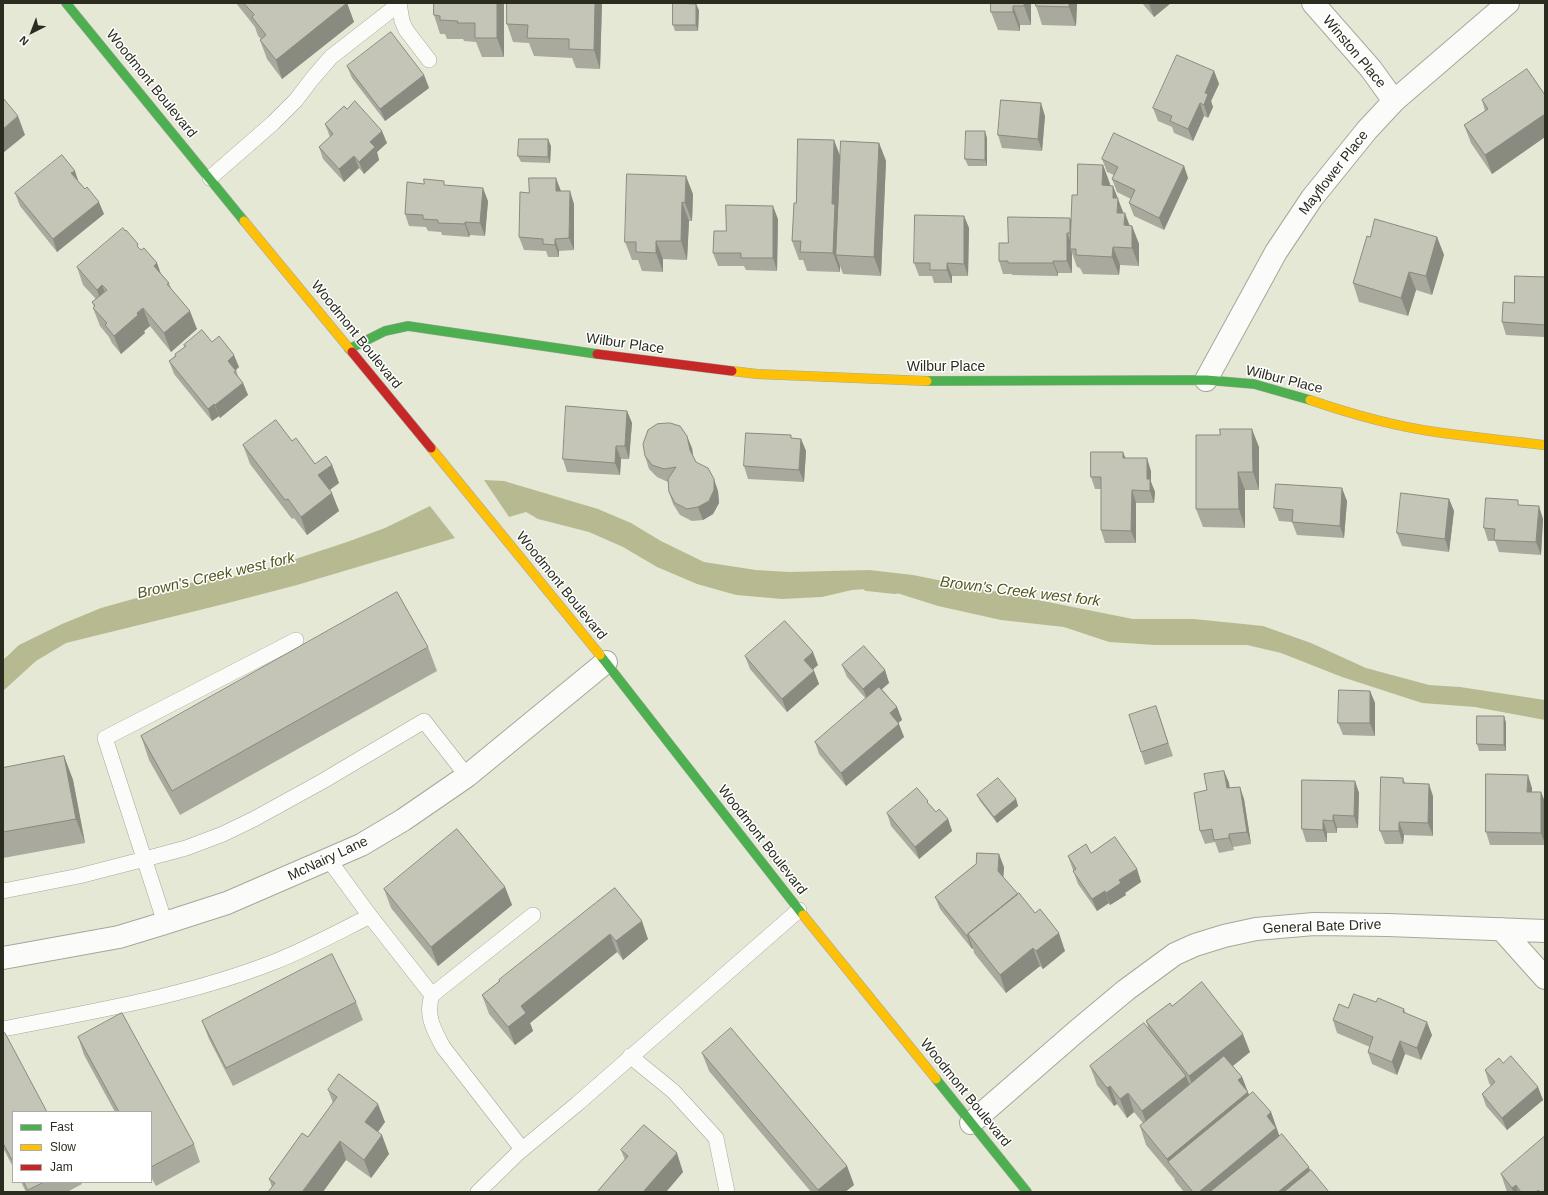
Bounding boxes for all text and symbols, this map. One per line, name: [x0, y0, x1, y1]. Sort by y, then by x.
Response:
north arrow: [12, 12, 52, 52]
street label: Winston Place: [1319, 12, 1389, 92]
street label: Woodmont Boulevard: [102, 26, 200, 142]
text: N: [17, 34, 31, 48]
street label: Mayflower Place: [1296, 127, 1372, 219]
street label: Woodmont Boulevard: [307, 277, 405, 393]
street label: Wilbur Place: [585, 330, 665, 358]
street label: Wilbur Place: [907, 359, 985, 375]
street label: Wilbur Place: [1244, 362, 1324, 398]
street label: Woodmont Boulevard: [512, 528, 610, 644]
water label: Brown's Creek west fork: [135, 549, 297, 603]
water label: Brown's Creek west fork: [939, 573, 1101, 611]
street label: Woodmont Boulevard: [714, 782, 810, 898]
street label: McNairy Lane: [285, 833, 371, 885]
street label: General Bate Drive: [1262, 917, 1382, 937]
street label: Woodmont Boulevard: [916, 1035, 1014, 1151]
legend: [12, 1111, 152, 1183]
text: Fast: [50, 1120, 73, 1134]
text: Slow: [50, 1140, 76, 1154]
text: Jam: [50, 1160, 73, 1174]

